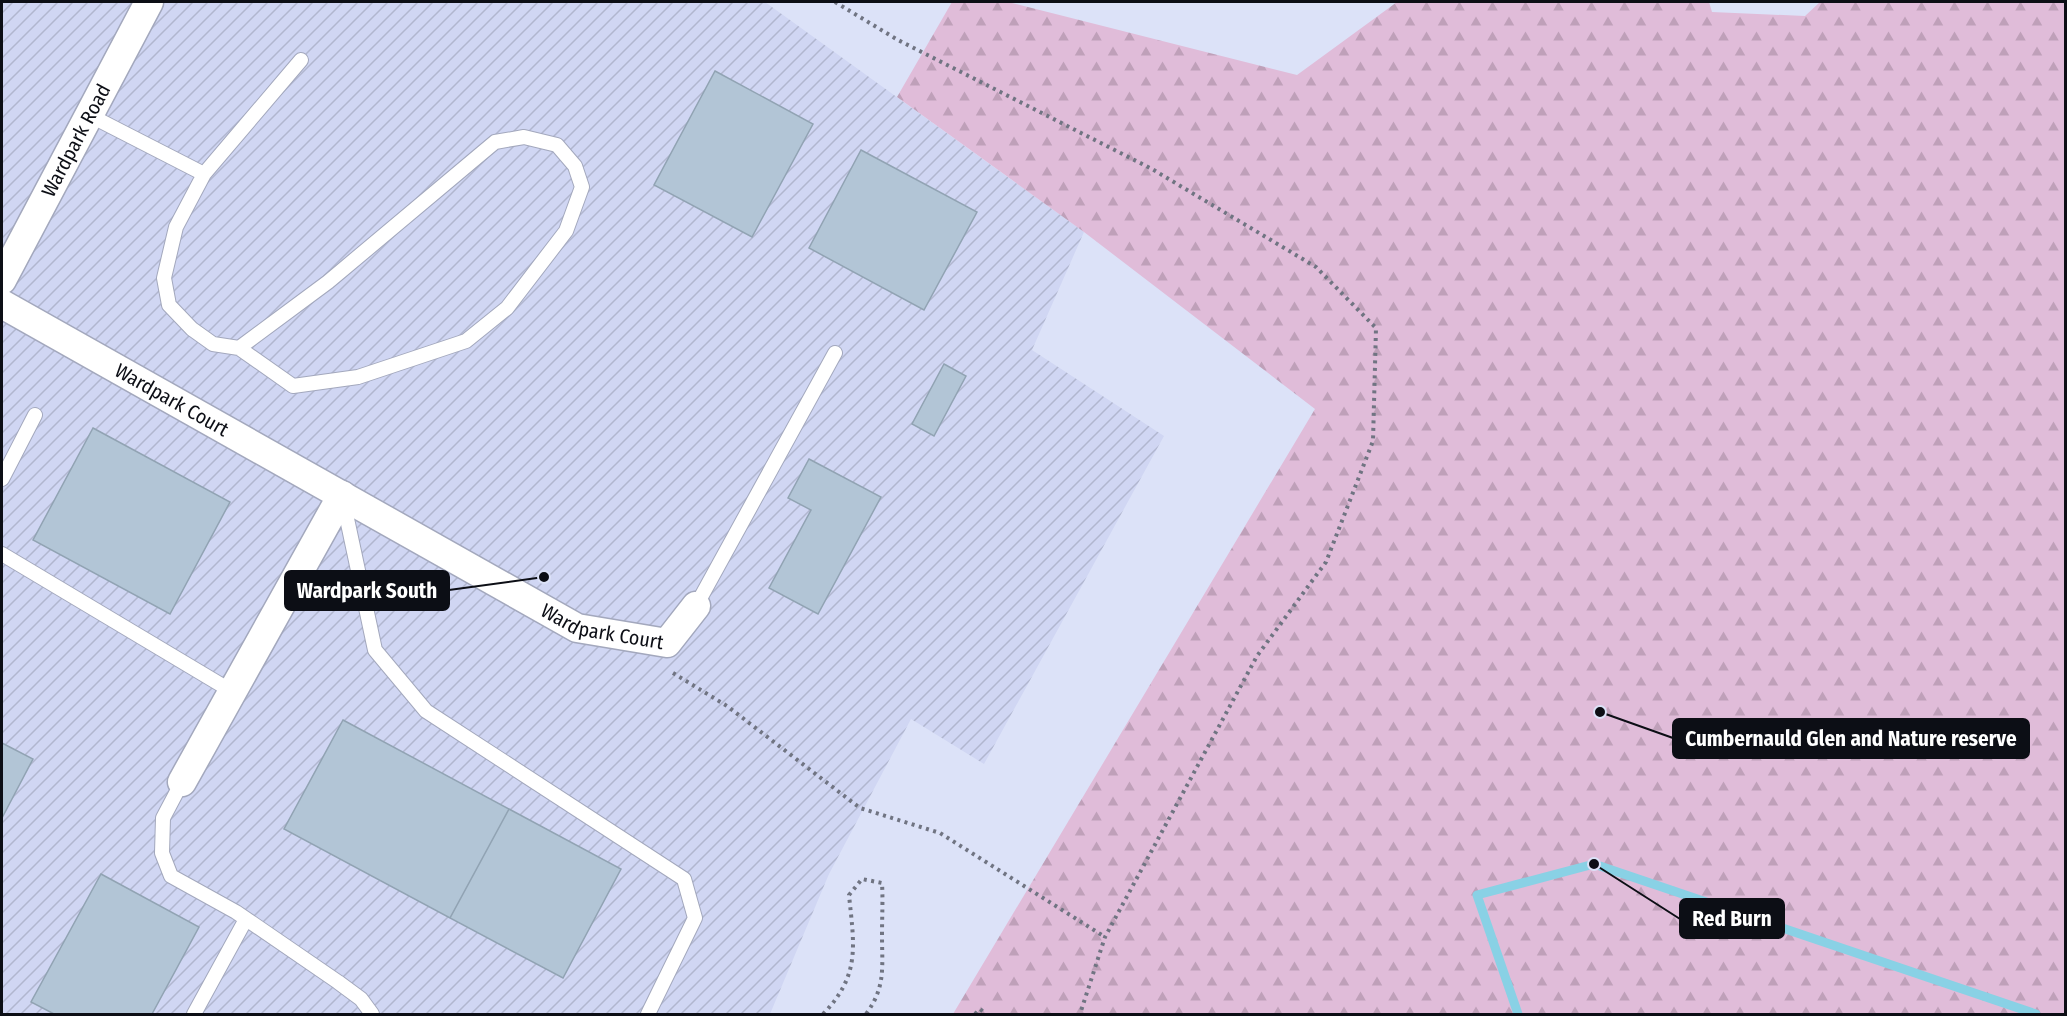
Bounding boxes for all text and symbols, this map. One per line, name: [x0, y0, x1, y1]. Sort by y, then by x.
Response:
street label: Wardpark Road: [36, 80, 115, 201]
street label: Wardpark Court: [111, 358, 233, 442]
callout: Wardpark South: [285, 571, 449, 610]
text: Wardpark South: [297, 578, 437, 604]
street label: Wardpark Court: [537, 598, 666, 654]
callout: Cumbernauld Glen and Nature reserve: [1673, 719, 2029, 758]
text: Cumbernauld Glen and Nature reserve: [1685, 726, 2017, 752]
callout: Red Burn: [1680, 899, 1784, 938]
text: Red Burn: [1692, 906, 1772, 932]

